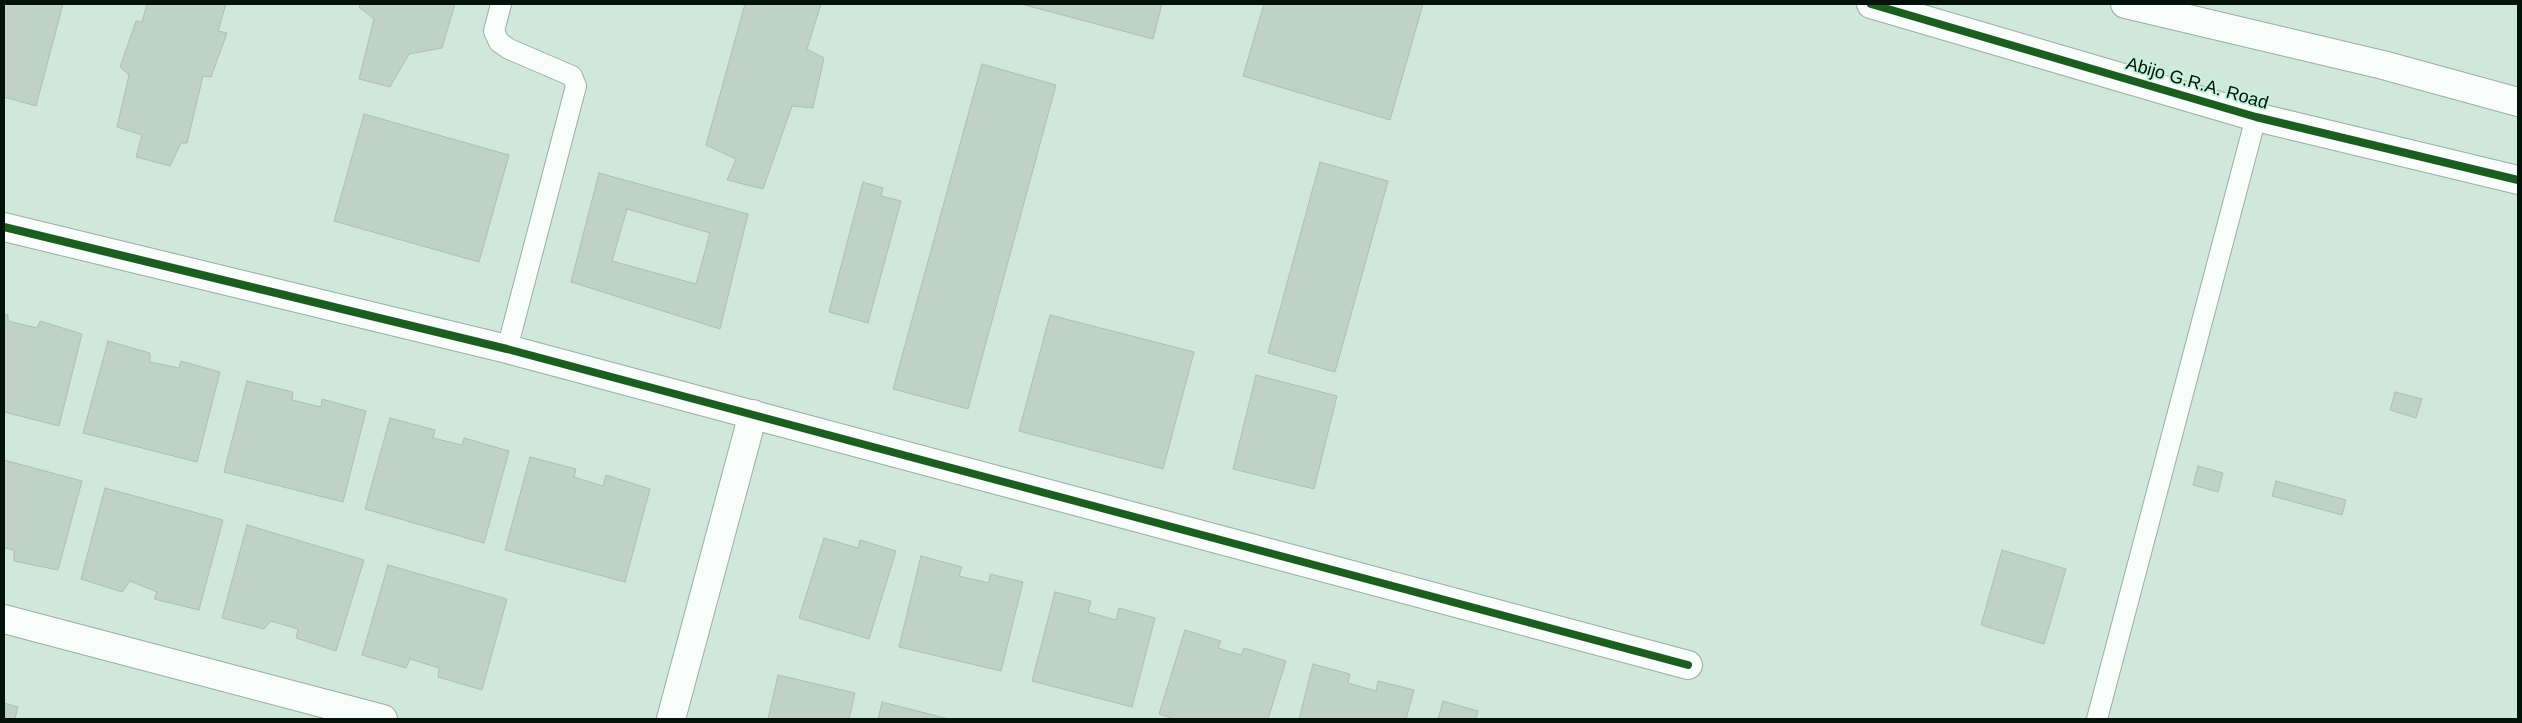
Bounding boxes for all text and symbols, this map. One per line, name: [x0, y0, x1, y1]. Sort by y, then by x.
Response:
street label: Abijo G.R.A. Road: [2123, 53, 2271, 115]

